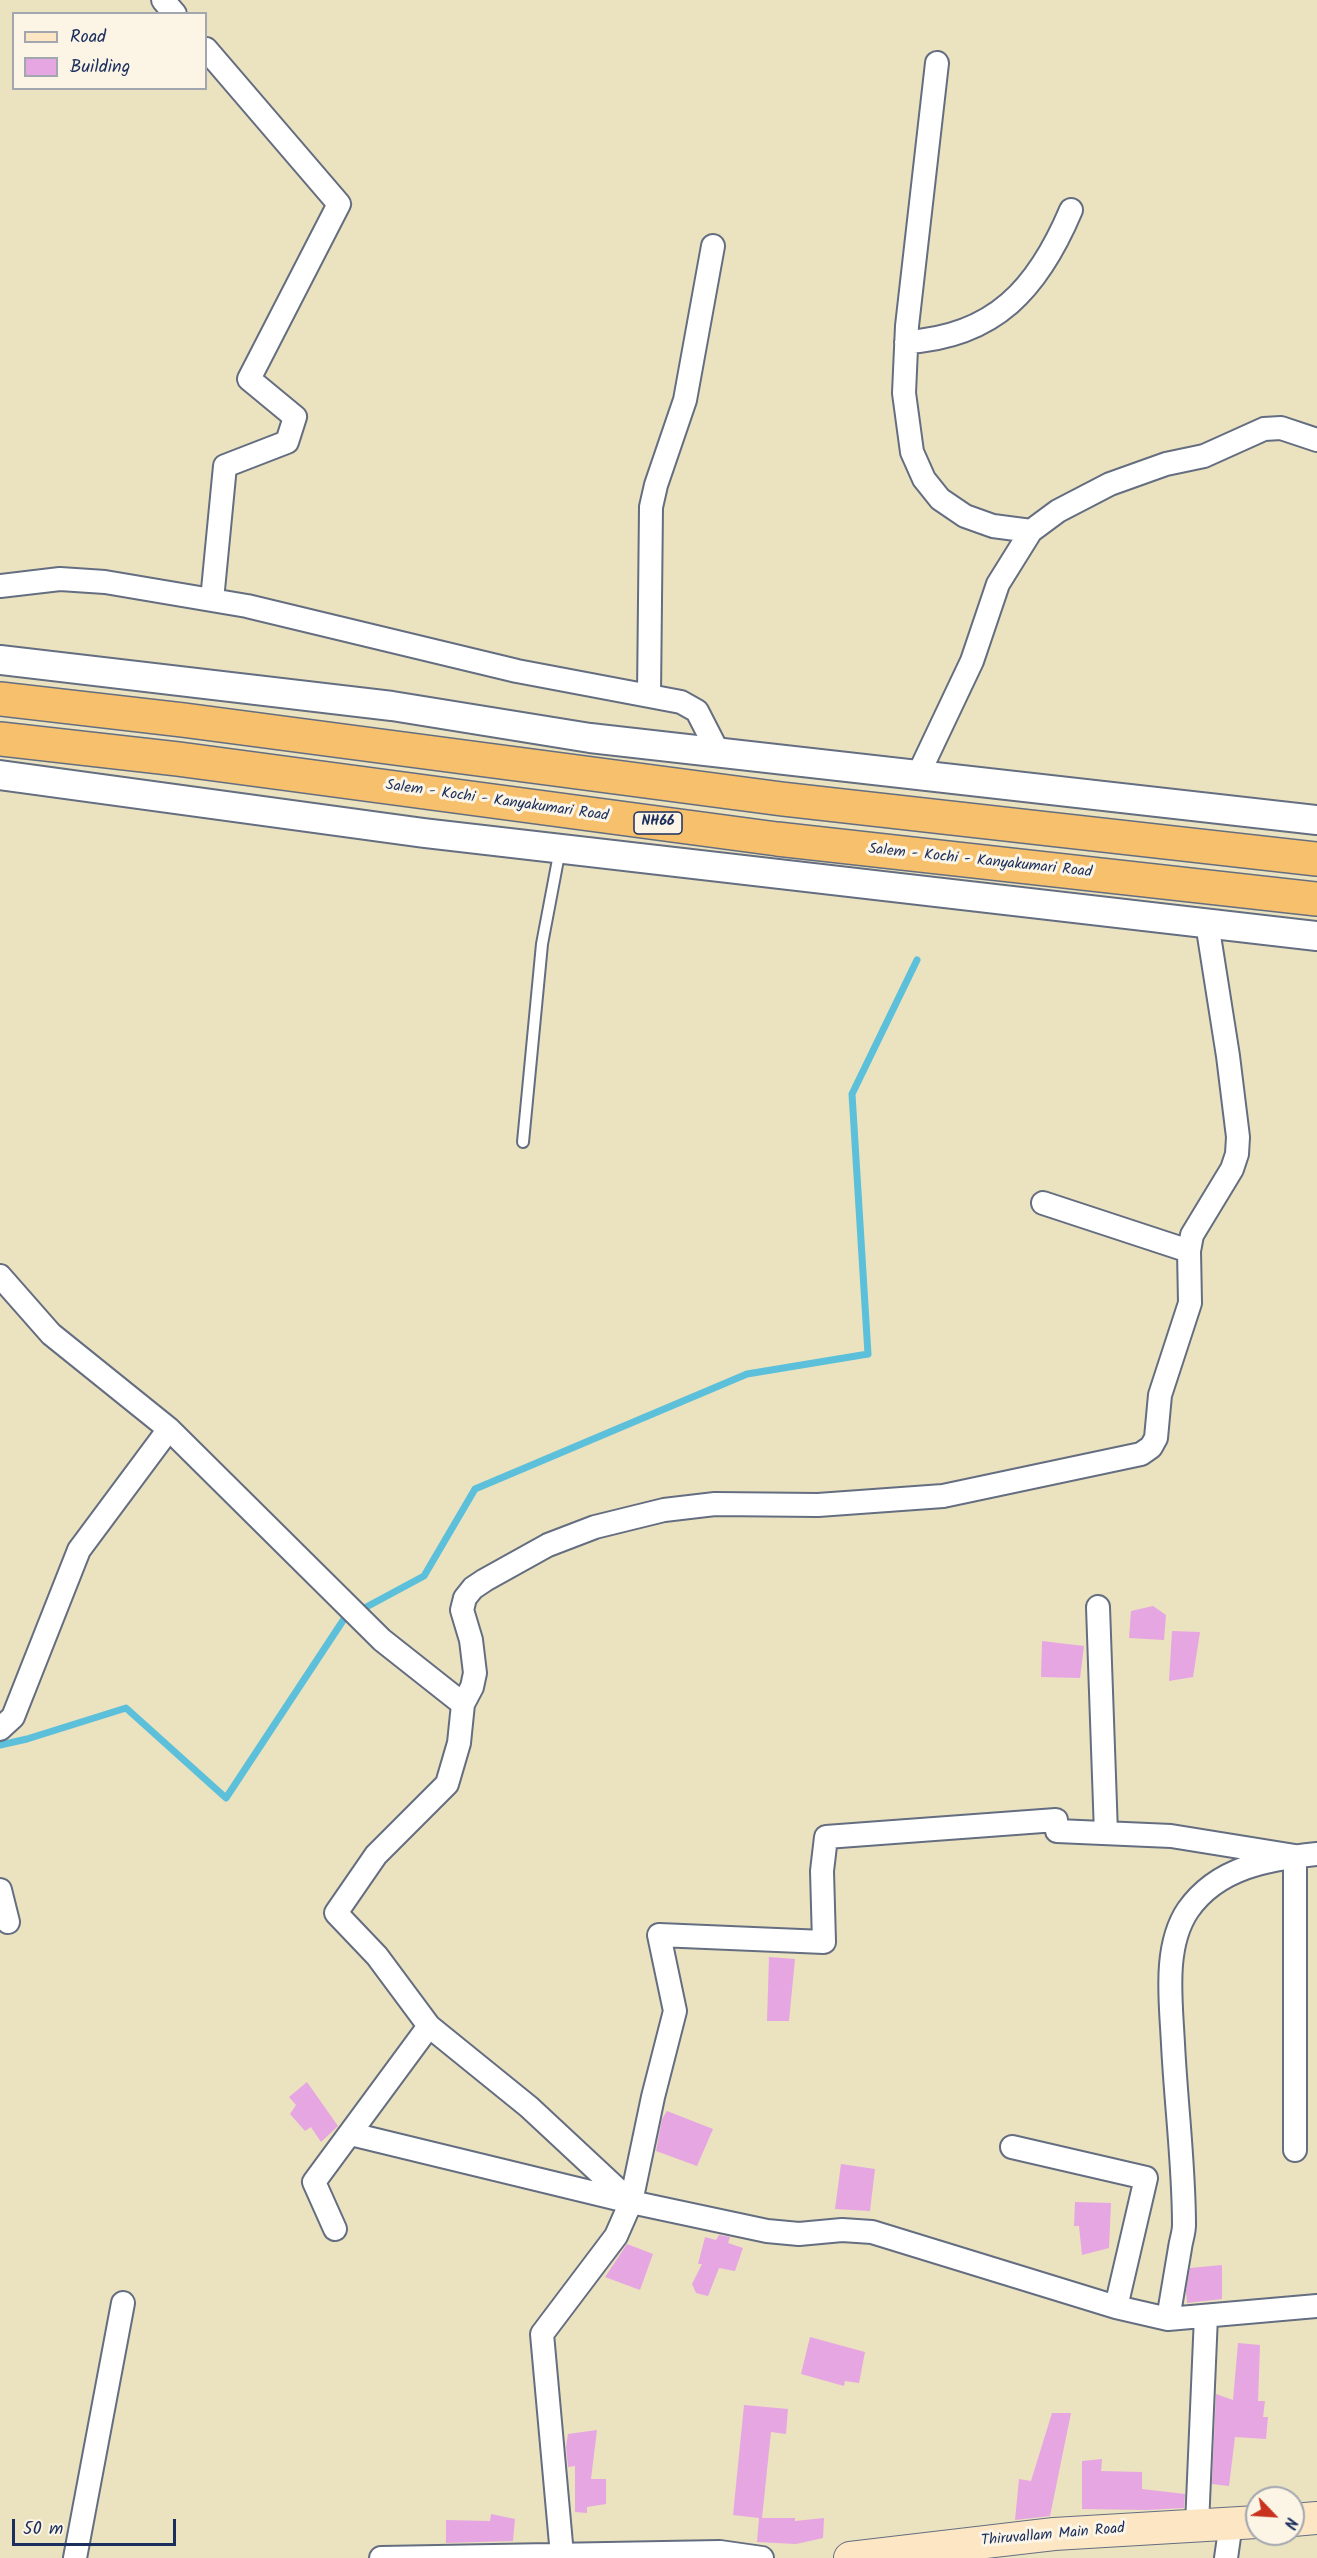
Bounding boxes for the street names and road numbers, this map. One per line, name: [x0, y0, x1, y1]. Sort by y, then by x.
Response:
street label: Salem - Kochi - Kanyakumari Road: [384, 777, 610, 827]
road number: NH66: [634, 812, 682, 834]
street label: Salem - Kochi - Kanyakumari Road: [867, 841, 1093, 883]
street label: Thiruvallam Main Road: [980, 2521, 1126, 2551]

